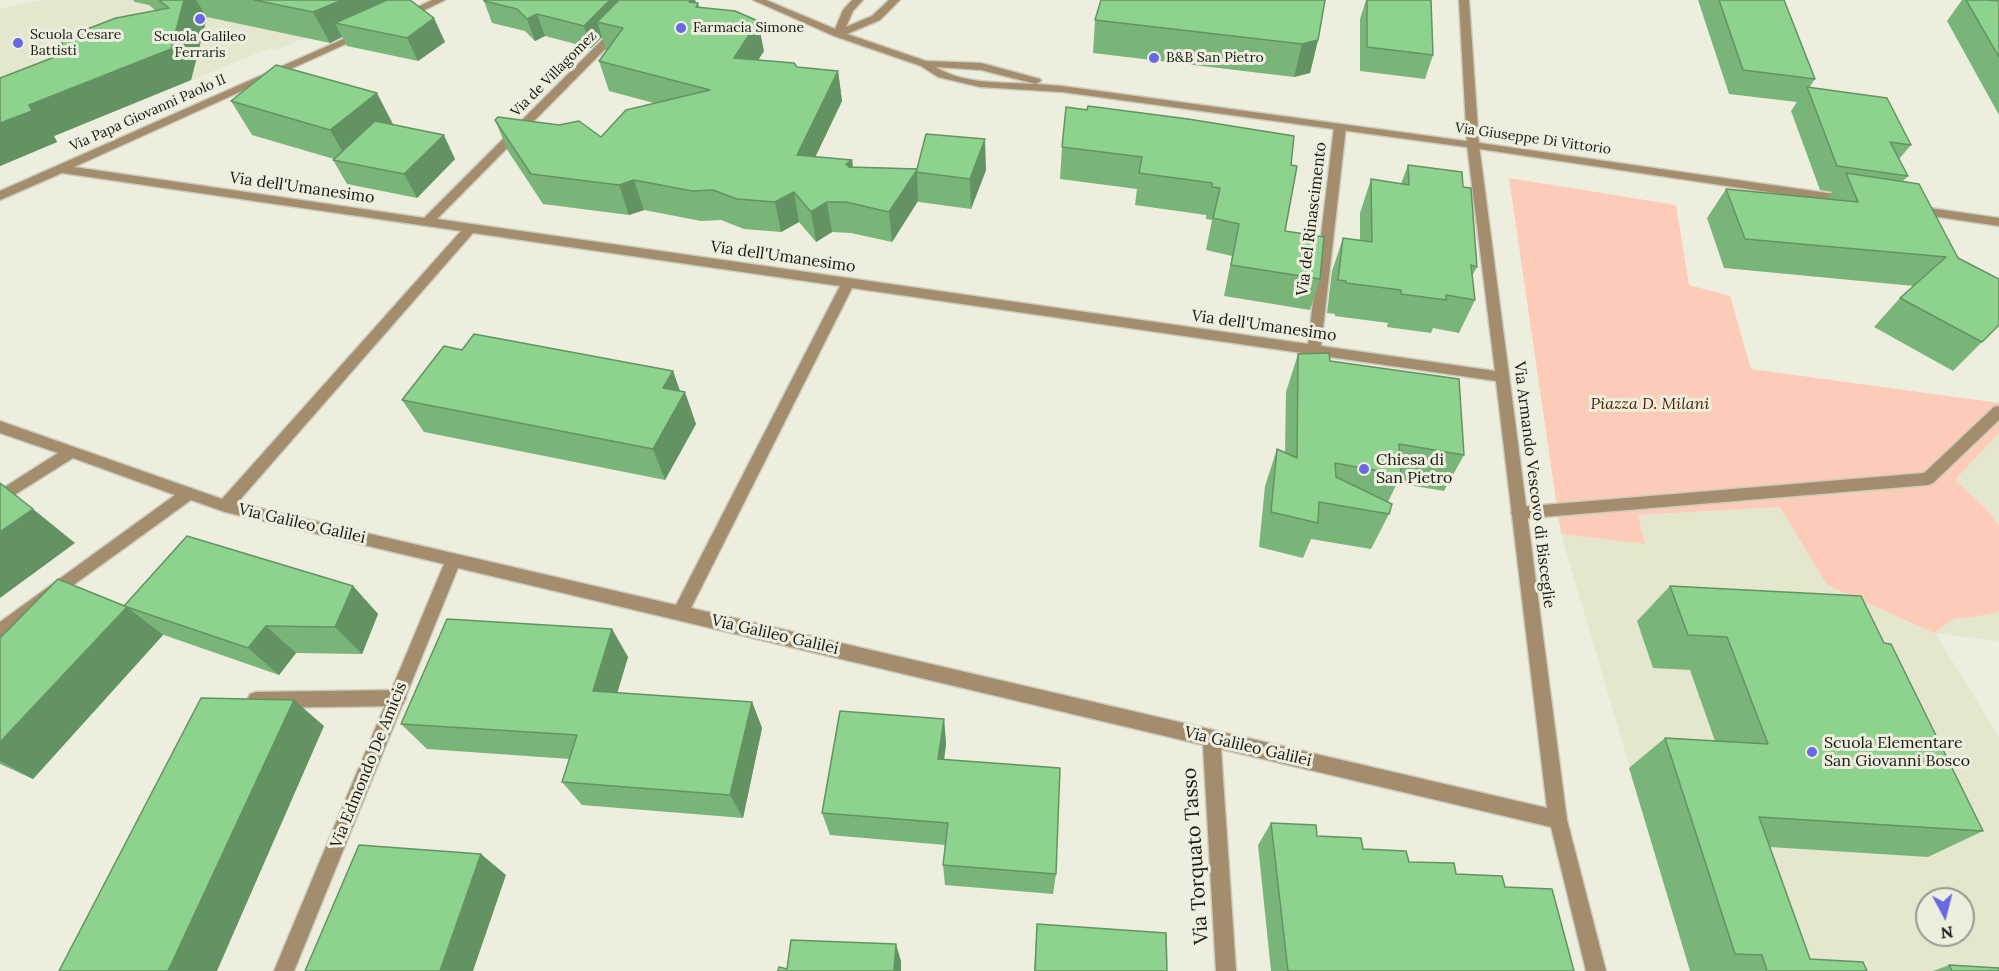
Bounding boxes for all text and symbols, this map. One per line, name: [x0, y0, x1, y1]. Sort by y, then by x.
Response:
marker: Scuola Galileo Ferraris: [193, 12, 207, 26]
place label: Farmacia Simone: [693, 20, 804, 36]
marker: Farmacia Simone: [674, 21, 688, 35]
place label: Scuola Cesare Battisti: [30, 27, 121, 60]
street label: Via de Villagomez: [508, 28, 600, 120]
place label: Scuola Galileo Ferraris: [154, 29, 246, 62]
marker: Scuola Cesare Battisti: [11, 36, 25, 50]
place label: B&B San Pietro: [1166, 50, 1264, 66]
marker: B&B San Pietro: [1147, 51, 1161, 65]
street label: Via Papa Giovanni Paolo II: [67, 71, 229, 155]
street label: Via Giuseppe Di Vittorio: [1454, 120, 1612, 158]
street label: Via del Rinascimento: [1293, 141, 1331, 297]
street label: Via dell'Umanesimo: [228, 168, 376, 208]
street label: Via dell'Umanesimo: [709, 237, 857, 277]
street label: Via dell'Umanesimo: [1190, 306, 1338, 346]
street label: Via Armando Vescovo di Bisceglie: [1509, 360, 1559, 610]
park label: Piazza D. Milani: [1591, 394, 1709, 414]
place label: Chiesa di San Pietro: [1376, 450, 1452, 488]
marker: Chiesa di San Pietro: [1357, 462, 1371, 476]
street label: Via Galileo Galilei: [237, 500, 367, 548]
street label: Via Galileo Galilei: [710, 611, 840, 659]
street label: Via Edmondo De Amicis: [327, 679, 411, 851]
street label: Via Galileo Galilei: [1183, 723, 1313, 771]
place label: Scuola Elementare San Giovanni Bosco: [1824, 733, 1970, 771]
marker: Scuola Elementare San Giovanni Bosco: [1805, 745, 1819, 759]
street label: Via Torquato Tasso: [1178, 767, 1214, 945]
north arrow: [1915, 887, 1975, 947]
text: N: [1940, 922, 1954, 944]

